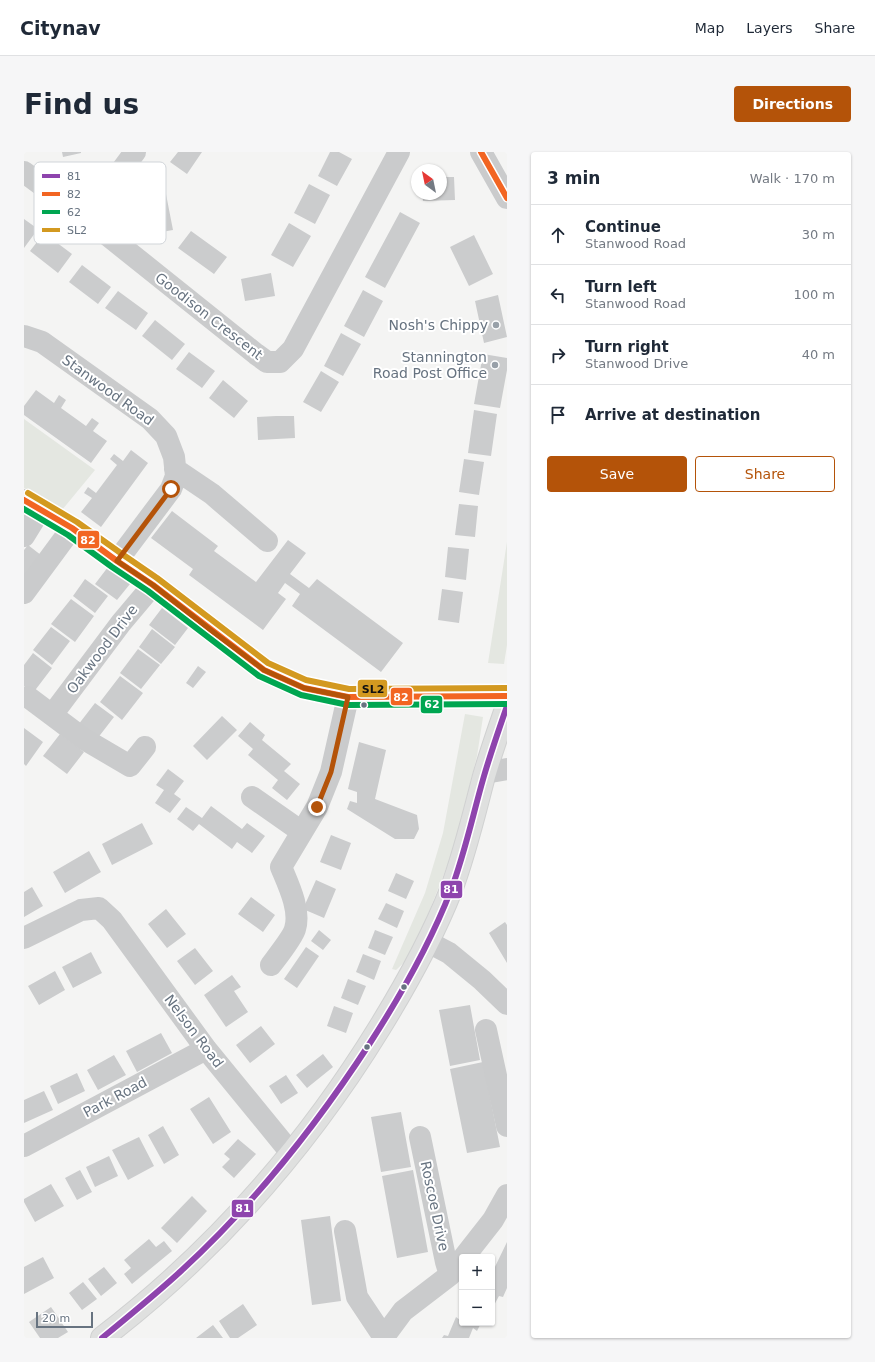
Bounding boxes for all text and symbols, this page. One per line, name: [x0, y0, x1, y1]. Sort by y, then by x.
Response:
text: Citynav: [20, 17, 101, 39]
text: Map: [695, 20, 724, 36]
text: Layers: [746, 20, 793, 36]
text: Share: [815, 20, 855, 36]
button: Directions: [734, 86, 851, 122]
text: Find us: [24, 88, 139, 121]
legend: [34, 162, 166, 244]
north arrow: [411, 164, 447, 200]
text: 3 min: [547, 168, 600, 188]
text: 81: [67, 170, 81, 183]
text: Walk · 170 m: [750, 171, 835, 186]
text: 82: [67, 188, 81, 201]
text: 62: [67, 206, 81, 219]
text: Continue: [585, 218, 661, 236]
text: SL2: [67, 224, 87, 237]
icon: ahead: [547, 224, 569, 246]
text: 30 m: [802, 227, 835, 242]
text: Stanwood Road: [585, 236, 686, 251]
street label: Goodison Crescent: [152, 269, 266, 363]
text: Turn left: [585, 278, 657, 296]
icon: left: [547, 284, 569, 306]
text: 100 m: [793, 287, 835, 302]
text: Stanwood Road: [585, 296, 686, 311]
place label: Nosh's Chippy: [389, 317, 488, 333]
marker: Nosh's Chippy: [491, 320, 501, 330]
text: Turn right: [585, 338, 669, 356]
icon: right: [547, 344, 569, 366]
text: 40 m: [802, 347, 835, 362]
place label: Stannington Road Post Office: [373, 349, 487, 381]
street label: Stanwood Road: [59, 352, 157, 428]
text: Stanwood Drive: [585, 356, 688, 371]
marker: Stannington Road Post Office: [490, 360, 500, 370]
icon: arrive: [547, 404, 569, 426]
text: Arrive at destination: [585, 406, 760, 424]
button: Save: [547, 456, 687, 492]
button: Share: [695, 456, 835, 492]
route start: [162, 480, 180, 498]
line badge: 82: [77, 530, 100, 549]
text: 82: [80, 534, 96, 547]
street label: Oakwood Drive: [63, 601, 141, 697]
line badge: SL2: [357, 679, 388, 698]
text: SL2: [362, 683, 384, 696]
line badge: 82: [390, 687, 413, 706]
text: 82: [393, 691, 409, 704]
line badge: 62: [420, 695, 443, 714]
text: 62: [424, 698, 440, 711]
unlabelled marker: [359, 700, 369, 710]
route end: [308, 798, 326, 816]
line badge: 81: [440, 880, 463, 899]
text: 81: [443, 883, 459, 896]
unlabelled marker: [399, 982, 409, 992]
street label: Nelson Road: [161, 991, 227, 1071]
unlabelled marker: [362, 1042, 372, 1052]
street label: Park Road: [80, 1074, 150, 1120]
street label: Roscoe Drive: [418, 1160, 452, 1252]
line badge: 81: [231, 1199, 254, 1218]
text: 81: [235, 1202, 251, 1215]
map controls: [459, 1254, 495, 1326]
button: +: [459, 1254, 495, 1290]
button: −: [459, 1290, 495, 1326]
scale bar: [36, 1310, 93, 1329]
text: 20 m: [42, 1312, 70, 1325]

